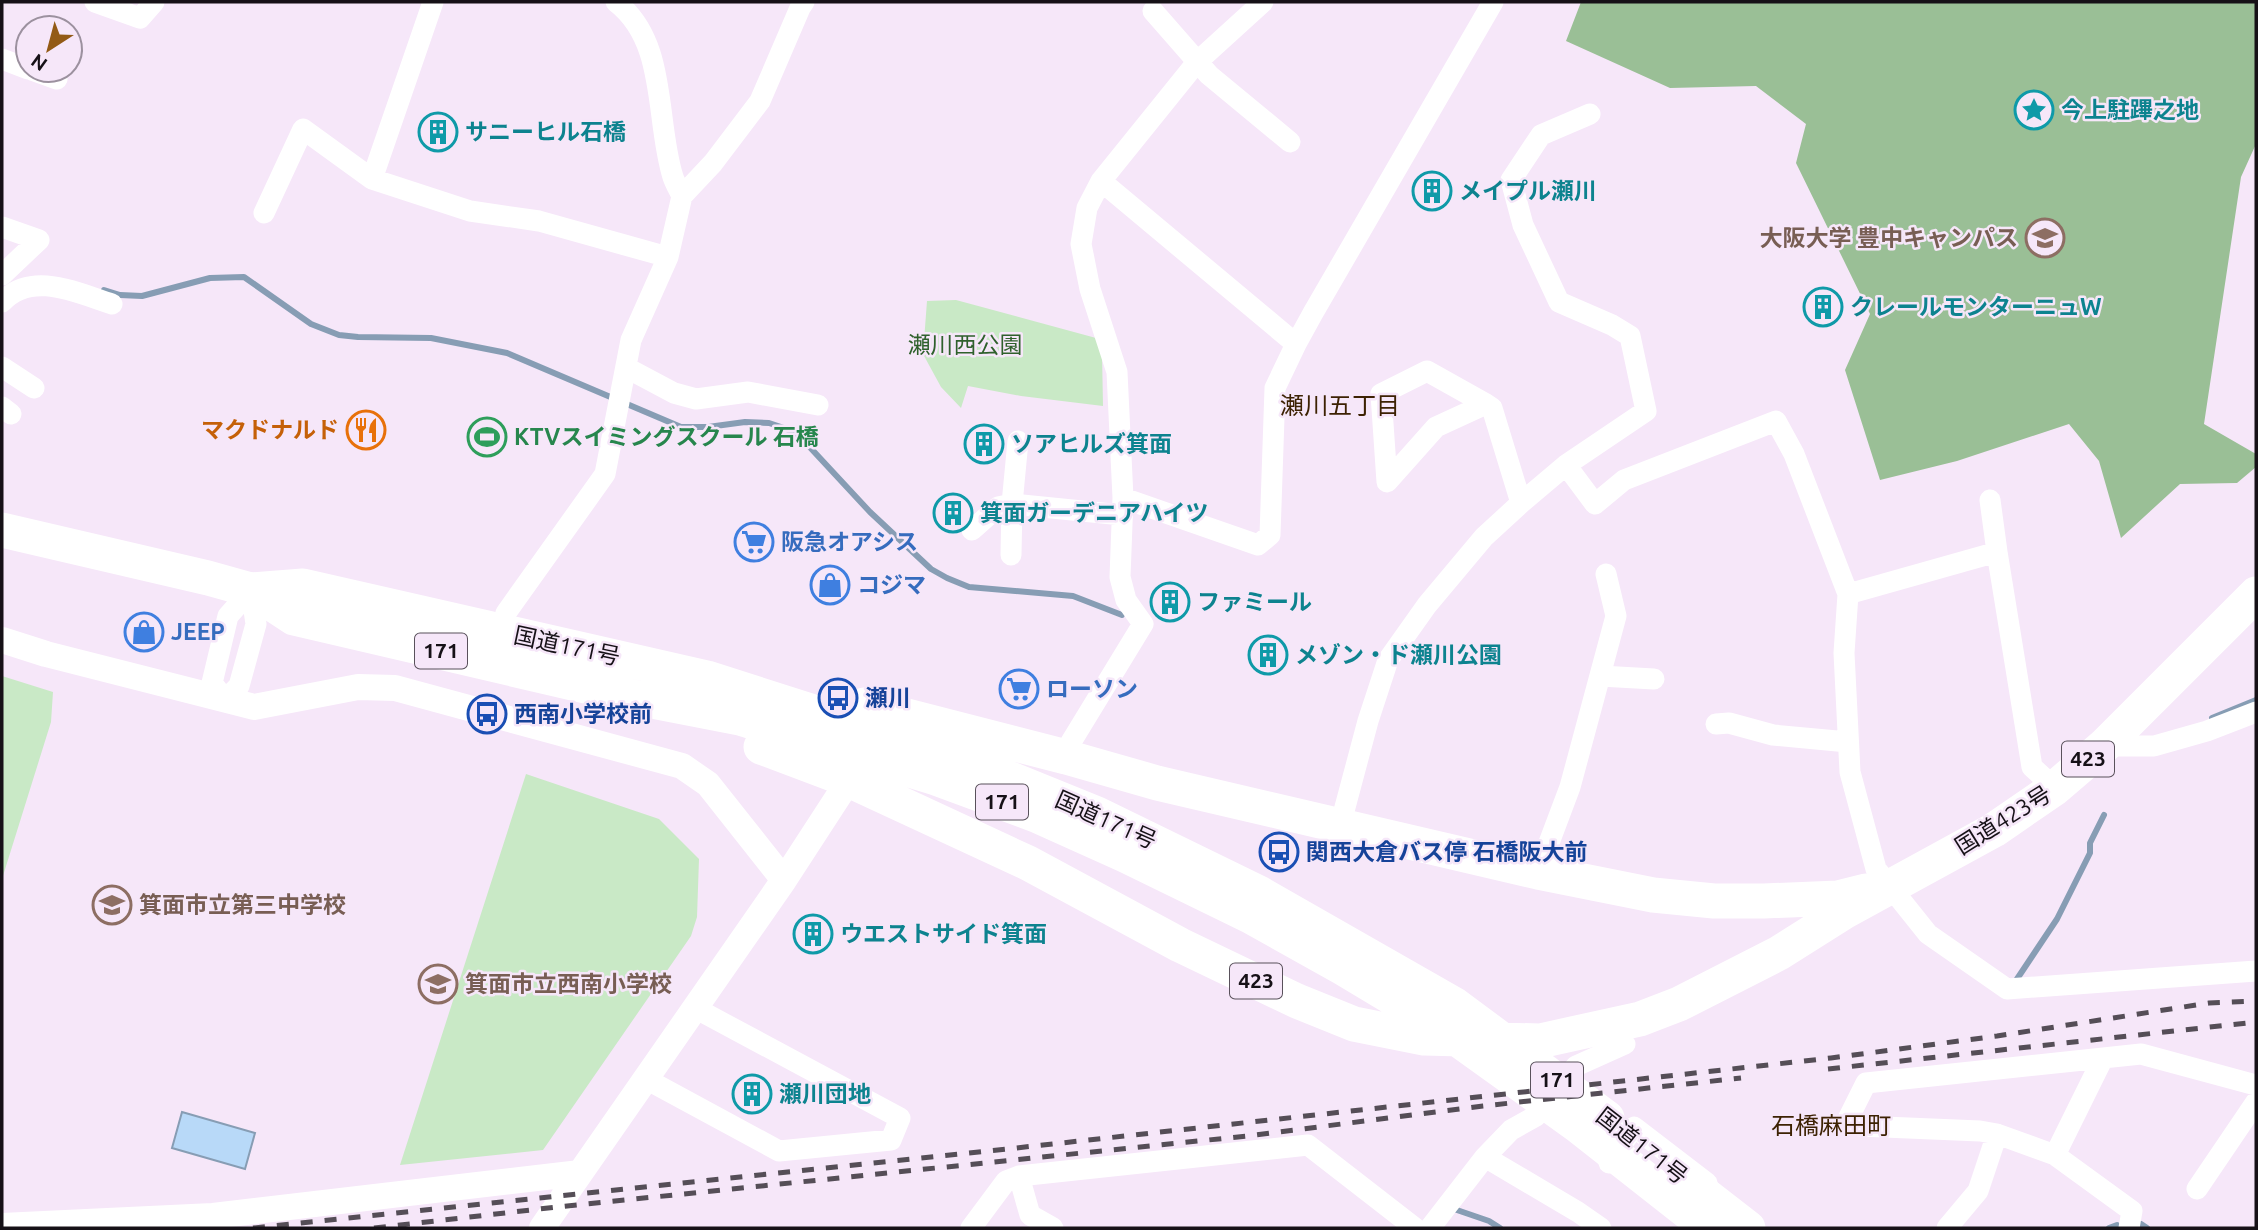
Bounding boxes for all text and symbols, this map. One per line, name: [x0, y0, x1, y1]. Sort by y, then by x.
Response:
north arrow: [14, 14, 84, 84]
text: N: [27, 50, 51, 76]
place icon: 今上駐蹕之地: [2013, 89, 2055, 131]
place label: 今上駐蹕之地: [2061, 97, 2199, 122]
building icon: サニーヒル石橋: [417, 111, 459, 153]
place label: サニーヒル石橋: [465, 119, 626, 144]
building icon: メイプル瀬川: [1411, 170, 1453, 212]
place label: メイプル瀬川: [1459, 178, 1597, 203]
school or university icon: 大阪大学 豊中キャンパス: [2024, 217, 2066, 259]
place label: 大阪大学 豊中キャンパス: [1760, 225, 2018, 250]
building icon: クレールモンターニュW: [1802, 286, 1844, 328]
place label: クレールモンターニュW: [1850, 294, 2102, 319]
park label: 瀬川西公園: [908, 332, 1023, 357]
district label: 瀬川五丁目: [1280, 392, 1400, 419]
restaurant icon: マクドナルド: [345, 409, 387, 451]
sports icon: KTVスイミングスクール 石橋: [466, 416, 508, 458]
place label: マクドナルド: [201, 417, 339, 442]
building icon: ソアヒルズ箕面: [963, 423, 1005, 465]
place label: KTVスイミングスクール 石橋: [514, 424, 819, 449]
place label: ソアヒルズ箕面: [1011, 431, 1172, 456]
building icon: 箕面ガーデニアハイツ: [932, 492, 974, 534]
place label: 箕面ガーデニアハイツ: [980, 500, 1209, 525]
supermarket icon: 阪急オアシス: [733, 521, 775, 563]
place label: 阪急オアシス: [781, 529, 918, 554]
shop icon: コジマ: [809, 564, 851, 606]
place label: コジマ: [857, 572, 926, 597]
building icon: ファミール: [1149, 581, 1191, 623]
place label: ファミール: [1197, 589, 1312, 614]
shop icon: JEEP: [123, 611, 165, 653]
place label: JEEP: [171, 619, 225, 644]
street label: 国道171号: [512, 622, 622, 669]
road number: 171: [415, 634, 467, 668]
building icon: メゾン・ド瀬川公園: [1247, 634, 1289, 676]
place label: メゾン・ド瀬川公園: [1295, 642, 1502, 667]
supermarket icon: ローソン: [998, 668, 1040, 710]
place label: ローソン: [1046, 676, 1138, 701]
bus stop icon: 瀬川: [817, 677, 859, 719]
place label: 瀬川: [865, 685, 911, 710]
bus stop icon: 西南小学校前: [466, 693, 508, 735]
place label: 西南小学校前: [514, 701, 652, 726]
road number: 423: [2062, 742, 2114, 776]
street label: 国道423号: [1950, 780, 2055, 859]
road number: 171: [976, 784, 1028, 820]
street label: 国道171号: [1052, 786, 1161, 853]
bus stop icon: 関西大倉バス停 石橋阪大前: [1258, 831, 1300, 873]
place label: 関西大倉バス停 石橋阪大前: [1306, 839, 1587, 864]
school or university icon: 箕面市立第三中学校: [91, 884, 133, 926]
place label: 箕面市立第三中学校: [139, 892, 346, 917]
building icon: ウエストサイド箕面: [792, 913, 834, 955]
place label: ウエストサイド箕面: [840, 921, 1047, 946]
school or university icon: 箕面市立西南小学校: [417, 963, 459, 1005]
road number: 423: [1230, 964, 1282, 998]
place label: 箕面市立西南小学校: [465, 971, 672, 996]
road number: 171: [1531, 1062, 1583, 1098]
building icon: 瀬川団地: [731, 1073, 773, 1115]
place label: 瀬川団地: [779, 1081, 871, 1106]
street label: 国道171号: [1592, 1103, 1693, 1189]
district label: 石橋麻田町: [1771, 1112, 1891, 1139]

